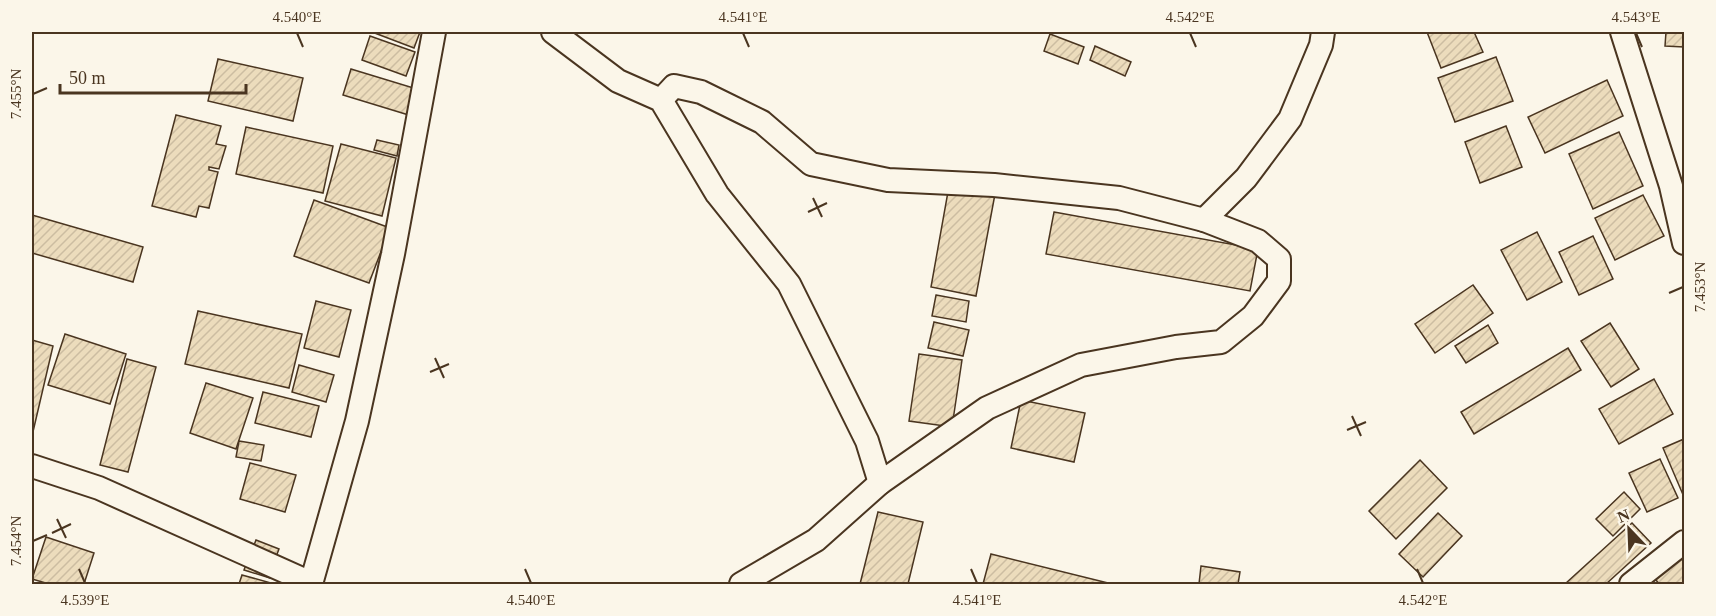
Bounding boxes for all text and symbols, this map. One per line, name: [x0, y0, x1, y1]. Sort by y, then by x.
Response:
text: 4.540°E: [273, 9, 321, 25]
text: 4.541°E: [719, 9, 767, 25]
text: 4.542°E: [1166, 9, 1214, 25]
text: 4.543°E: [1612, 9, 1660, 25]
scale bar: [60, 57, 246, 95]
text: 50 m: [69, 68, 106, 88]
text: 7.455°N: [8, 69, 24, 119]
text: 7.453°N: [1692, 262, 1708, 312]
north arrow: [1599, 499, 1659, 559]
text: N: [1615, 505, 1632, 526]
text: 7.454°N: [8, 516, 24, 566]
text: 4.539°E: [61, 592, 109, 608]
text: 4.540°E: [507, 592, 555, 608]
text: 4.541°E: [953, 592, 1001, 608]
text: 4.542°E: [1399, 592, 1447, 608]

